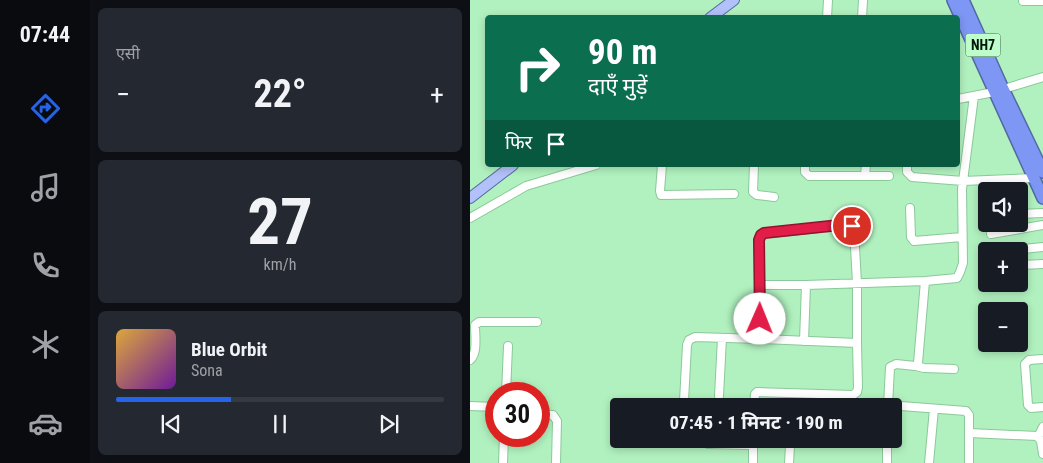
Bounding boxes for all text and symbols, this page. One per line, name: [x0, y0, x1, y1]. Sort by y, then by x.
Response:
text: 07:44: [20, 22, 70, 47]
text: 90 m: [588, 32, 657, 73]
road number: NH7: [966, 34, 1000, 56]
icon: right: [505, 35, 570, 100]
text: एसी: [116, 44, 140, 63]
text: 22°: [253, 72, 307, 116]
text: दाएँ मुड़ें: [588, 74, 648, 99]
text: −: [116, 78, 130, 111]
text: +: [430, 78, 444, 111]
icon: directions: [28, 91, 63, 126]
icon: arrive: [542, 130, 570, 158]
text: फिर: [505, 131, 532, 154]
icon: music: [28, 170, 63, 205]
map controls: [978, 182, 1028, 352]
button: sound: [978, 182, 1028, 232]
text: 27: [247, 184, 313, 260]
pin: [831, 205, 873, 247]
icon: arrive: [838, 212, 866, 240]
button: +: [978, 242, 1028, 292]
icon: phone: [28, 248, 63, 283]
text: km/h: [264, 255, 296, 274]
position arrow: [733, 292, 785, 344]
button: −: [978, 302, 1028, 352]
icon: climate: [28, 327, 63, 362]
text: Blue Orbit: [191, 338, 267, 361]
text: Sona: [191, 361, 223, 380]
speed limit sign: 30: [485, 382, 550, 447]
icon: car: [28, 406, 63, 441]
icon: previous: [157, 410, 185, 438]
icon: pause: [266, 410, 294, 438]
icon: next: [375, 410, 403, 438]
text: 07:45 · 1 मिनट · 190 m: [669, 411, 843, 434]

